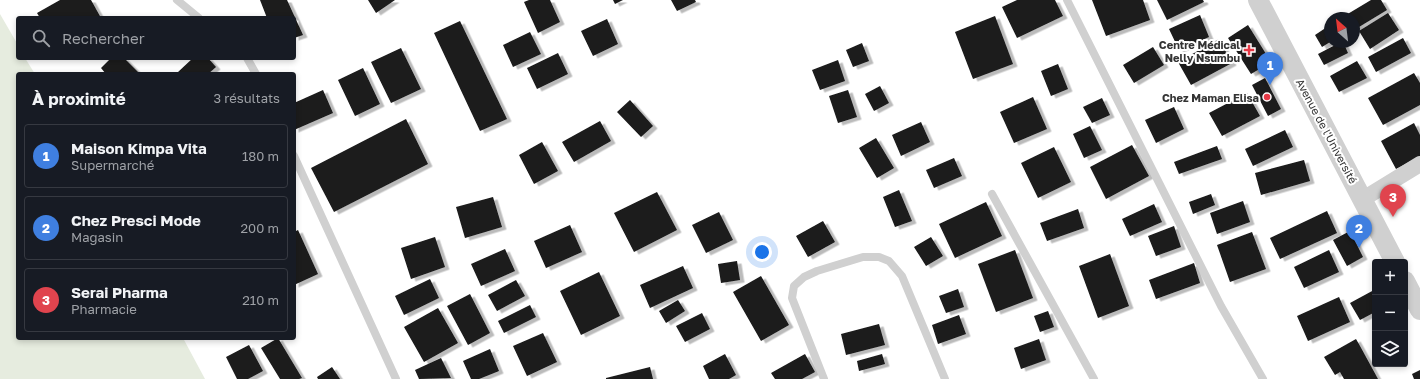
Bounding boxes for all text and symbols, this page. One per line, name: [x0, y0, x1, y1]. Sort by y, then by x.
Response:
north arrow: [1324, 12, 1360, 48]
search box: [16, 16, 296, 60]
icon: search: [30, 27, 52, 49]
text: Rechercher: [62, 29, 145, 47]
place label: Centre Médical Nelly Nsumbu: [1159, 38, 1240, 64]
marker: Centre Médical Nelly Nsumbu: [1243, 44, 1255, 56]
pin: 1: [1257, 52, 1283, 85]
street label: Avenue de l'Université: [1294, 76, 1360, 186]
text: À proximité: [32, 88, 126, 109]
text: 3 résultats: [214, 90, 280, 106]
place label: Chez Maman Elisa: [1162, 91, 1259, 104]
marker: Chez Maman Elisa: [1262, 92, 1272, 102]
text: Maison Kimpa Vita: [71, 139, 207, 157]
text: 1: [43, 148, 49, 164]
text: 180 m: [242, 148, 279, 164]
text: Supermarché: [71, 157, 154, 173]
pin: 3: [1380, 184, 1406, 217]
text: Chez Presci Mode: [71, 211, 201, 229]
pin: 2: [1346, 215, 1372, 248]
text: 2: [42, 220, 50, 236]
text: 200 m: [241, 220, 279, 236]
text: Magasin: [71, 229, 123, 245]
your location: [752, 242, 772, 262]
map controls: [1372, 259, 1408, 367]
button: +: [1372, 259, 1408, 295]
text: Serai Pharma: [71, 283, 168, 301]
text: 3: [42, 292, 50, 308]
text: 210 m: [242, 292, 279, 308]
button: −: [1372, 295, 1408, 331]
text: Pharmacie: [71, 301, 137, 317]
button: layers: [1372, 331, 1408, 367]

